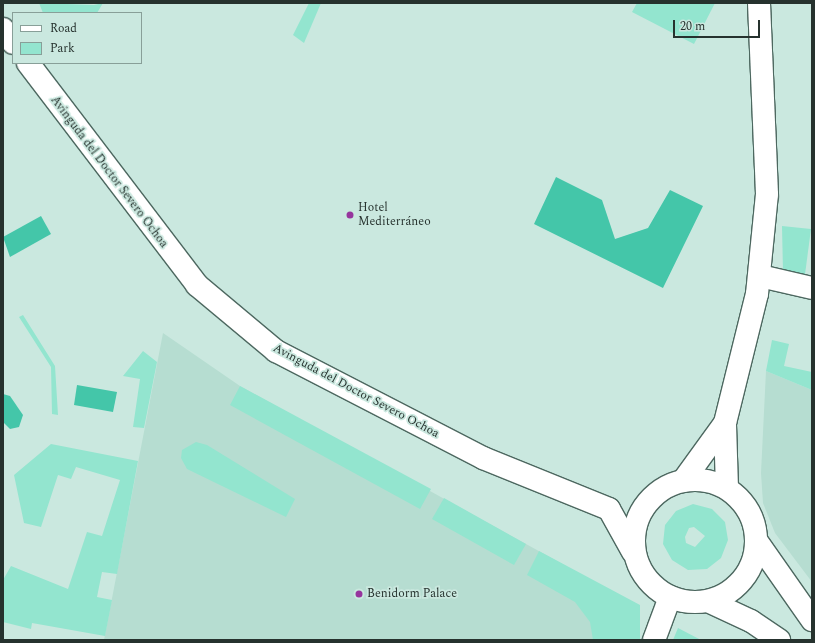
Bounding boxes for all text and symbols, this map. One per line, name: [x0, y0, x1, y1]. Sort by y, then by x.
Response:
legend: [12, 12, 142, 64]
scale bar: [675, 12, 762, 38]
text: 20 m: [680, 17, 705, 36]
text: Road: [50, 19, 77, 38]
text: Park: [50, 39, 75, 58]
street label: Avinguda del Doctor Severo Ochoa: [47, 93, 171, 251]
place label: Hotel Mediterráneo: [358, 201, 431, 229]
marker: Hotel Mediterráneo: [345, 210, 355, 220]
street label: Avinguda del Doctor Severo Ochoa: [271, 341, 441, 441]
place label: Benidorm Palace: [367, 587, 457, 601]
marker: Benidorm Palace: [354, 589, 364, 599]

